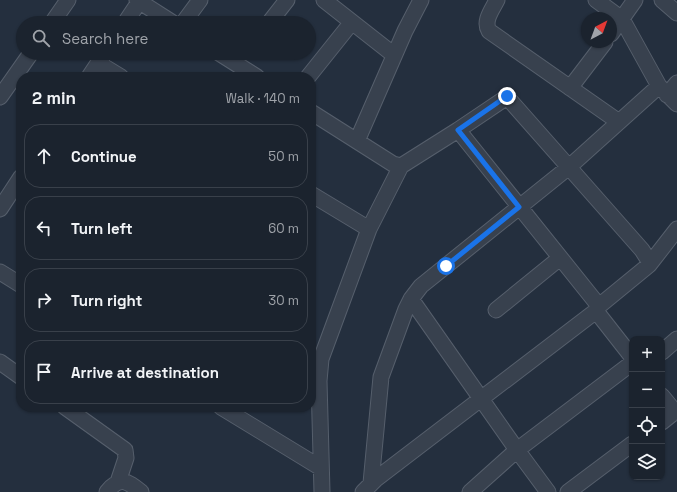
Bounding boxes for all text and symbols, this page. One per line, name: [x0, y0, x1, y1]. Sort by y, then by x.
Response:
north arrow: [581, 12, 617, 48]
search box: [16, 16, 316, 60]
icon: search: [30, 27, 52, 49]
text: Search here: [62, 29, 148, 48]
text: 2 min: [32, 87, 76, 109]
route end: [498, 87, 516, 105]
text: Walk · 140 m: [226, 90, 300, 107]
icon: ahead: [33, 145, 55, 167]
text: Continue: [71, 147, 137, 166]
text: 50 m: [268, 148, 299, 165]
icon: left: [33, 217, 55, 239]
text: Turn left: [71, 219, 133, 238]
text: 60 m: [268, 220, 299, 237]
route start: [437, 257, 455, 275]
icon: right: [33, 289, 55, 311]
text: Turn right: [71, 291, 142, 310]
text: 30 m: [268, 292, 299, 309]
map controls: [629, 336, 665, 480]
button: +: [629, 336, 665, 372]
icon: arrive: [33, 361, 55, 383]
text: Arrive at destination: [71, 363, 219, 382]
button: −: [629, 372, 665, 408]
button: locate: [629, 408, 665, 444]
button: layers: [629, 444, 665, 480]

